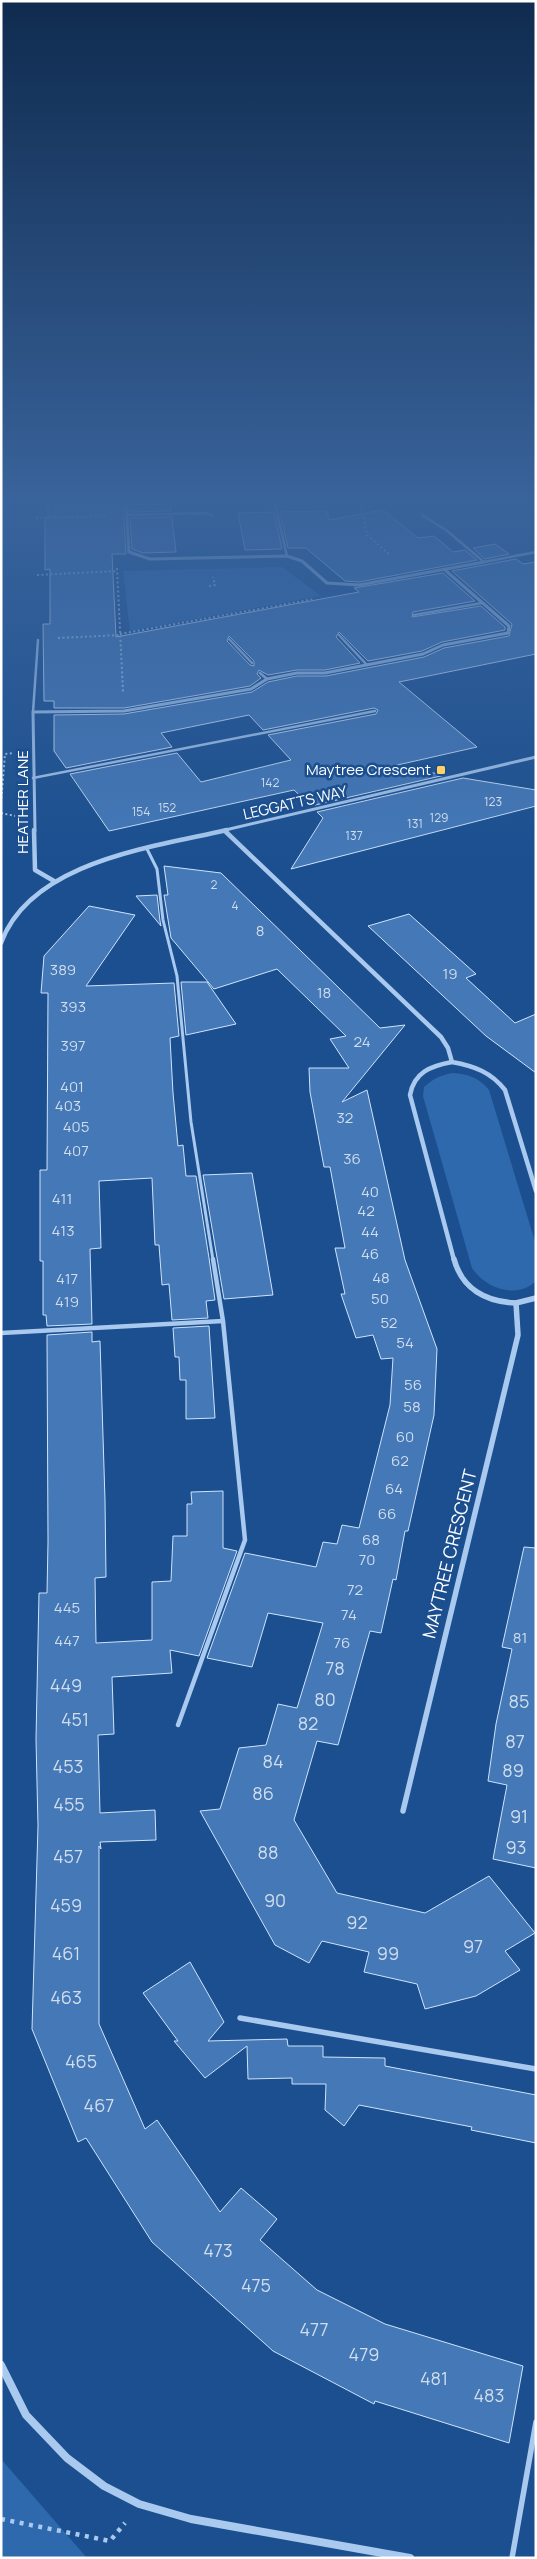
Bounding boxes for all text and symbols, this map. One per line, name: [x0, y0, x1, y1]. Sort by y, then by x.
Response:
street label: HEATHER LANE: [12, 750, 33, 854]
place label: Maytree Crescent: [306, 759, 431, 780]
marker: Maytree Crescent: [435, 764, 447, 776]
house number: 142: [261, 774, 279, 791]
street label: LEGGATTS WAY: [241, 780, 350, 825]
house number: 123: [484, 793, 502, 810]
house number: 152: [158, 799, 176, 816]
house number: 154: [132, 803, 150, 820]
house number: 129: [430, 809, 448, 826]
house number: 131: [407, 815, 423, 832]
house number: 137: [345, 827, 363, 844]
house number: 2: [211, 876, 218, 893]
house number: 4: [231, 897, 239, 914]
house number: 8: [256, 920, 264, 941]
house number: 389: [50, 959, 76, 980]
house number: 19: [442, 963, 458, 984]
house number: 18: [317, 982, 331, 1003]
house number: 393: [60, 996, 86, 1017]
house number: 24: [353, 1031, 371, 1052]
house number: 397: [61, 1035, 85, 1056]
house number: 401: [60, 1076, 84, 1097]
house number: 403: [55, 1095, 81, 1116]
house number: 32: [337, 1107, 353, 1128]
house number: 405: [63, 1116, 89, 1137]
house number: 407: [63, 1140, 89, 1161]
house number: 36: [343, 1148, 361, 1169]
house number: 40: [361, 1181, 379, 1202]
house number: 411: [52, 1188, 72, 1209]
house number: 42: [357, 1200, 375, 1221]
house number: 413: [52, 1220, 75, 1241]
house number: 44: [361, 1221, 379, 1242]
house number: 46: [361, 1243, 379, 1264]
house number: 48: [372, 1267, 390, 1288]
house number: 417: [56, 1268, 78, 1289]
house number: 50: [371, 1288, 389, 1309]
house number: 419: [55, 1291, 79, 1312]
house number: 52: [381, 1312, 397, 1333]
house number: 54: [396, 1332, 414, 1353]
house number: 56: [404, 1374, 422, 1395]
house number: 58: [403, 1396, 421, 1417]
house number: 60: [396, 1426, 414, 1447]
house number: 62: [391, 1450, 409, 1471]
street label: MAYTREE CRESCENT: [416, 1466, 482, 1641]
house number: 64: [385, 1478, 403, 1499]
house number: 66: [378, 1503, 396, 1524]
house number: 68: [362, 1529, 380, 1550]
house number: 70: [359, 1549, 375, 1570]
house number: 72: [347, 1579, 363, 1600]
house number: 445: [54, 1597, 80, 1618]
house number: 74: [341, 1604, 357, 1625]
house number: 81: [513, 1627, 527, 1648]
house number: 447: [54, 1630, 80, 1651]
house number: 76: [334, 1632, 350, 1653]
house number: 78: [325, 1656, 345, 1680]
house number: 449: [50, 1673, 82, 1697]
house number: 80: [314, 1687, 336, 1711]
house number: 85: [509, 1689, 529, 1713]
house number: 451: [61, 1707, 89, 1731]
house number: 82: [298, 1711, 318, 1735]
house number: 87: [505, 1729, 525, 1753]
house number: 84: [262, 1749, 284, 1773]
house number: 453: [53, 1754, 83, 1778]
house number: 89: [502, 1758, 524, 1782]
house number: 86: [252, 1781, 274, 1805]
house number: 455: [53, 1792, 85, 1816]
house number: 91: [510, 1804, 528, 1828]
house number: 93: [505, 1835, 527, 1859]
house number: 88: [258, 1840, 278, 1864]
house number: 457: [53, 1844, 83, 1868]
house number: 90: [264, 1888, 286, 1912]
house number: 459: [50, 1893, 82, 1917]
house number: 92: [346, 1910, 368, 1934]
house number: 97: [463, 1934, 483, 1958]
house number: 461: [52, 1941, 80, 1965]
house number: 99: [377, 1941, 399, 1965]
house number: 463: [50, 1985, 82, 2009]
house number: 465: [65, 2049, 97, 2073]
house number: 467: [84, 2093, 114, 2117]
house number: 473: [203, 2238, 233, 2262]
house number: 475: [241, 2273, 271, 2297]
house number: 477: [299, 2317, 329, 2341]
house number: 479: [349, 2342, 379, 2366]
house number: 481: [420, 2366, 448, 2390]
house number: 483: [473, 2383, 505, 2407]

